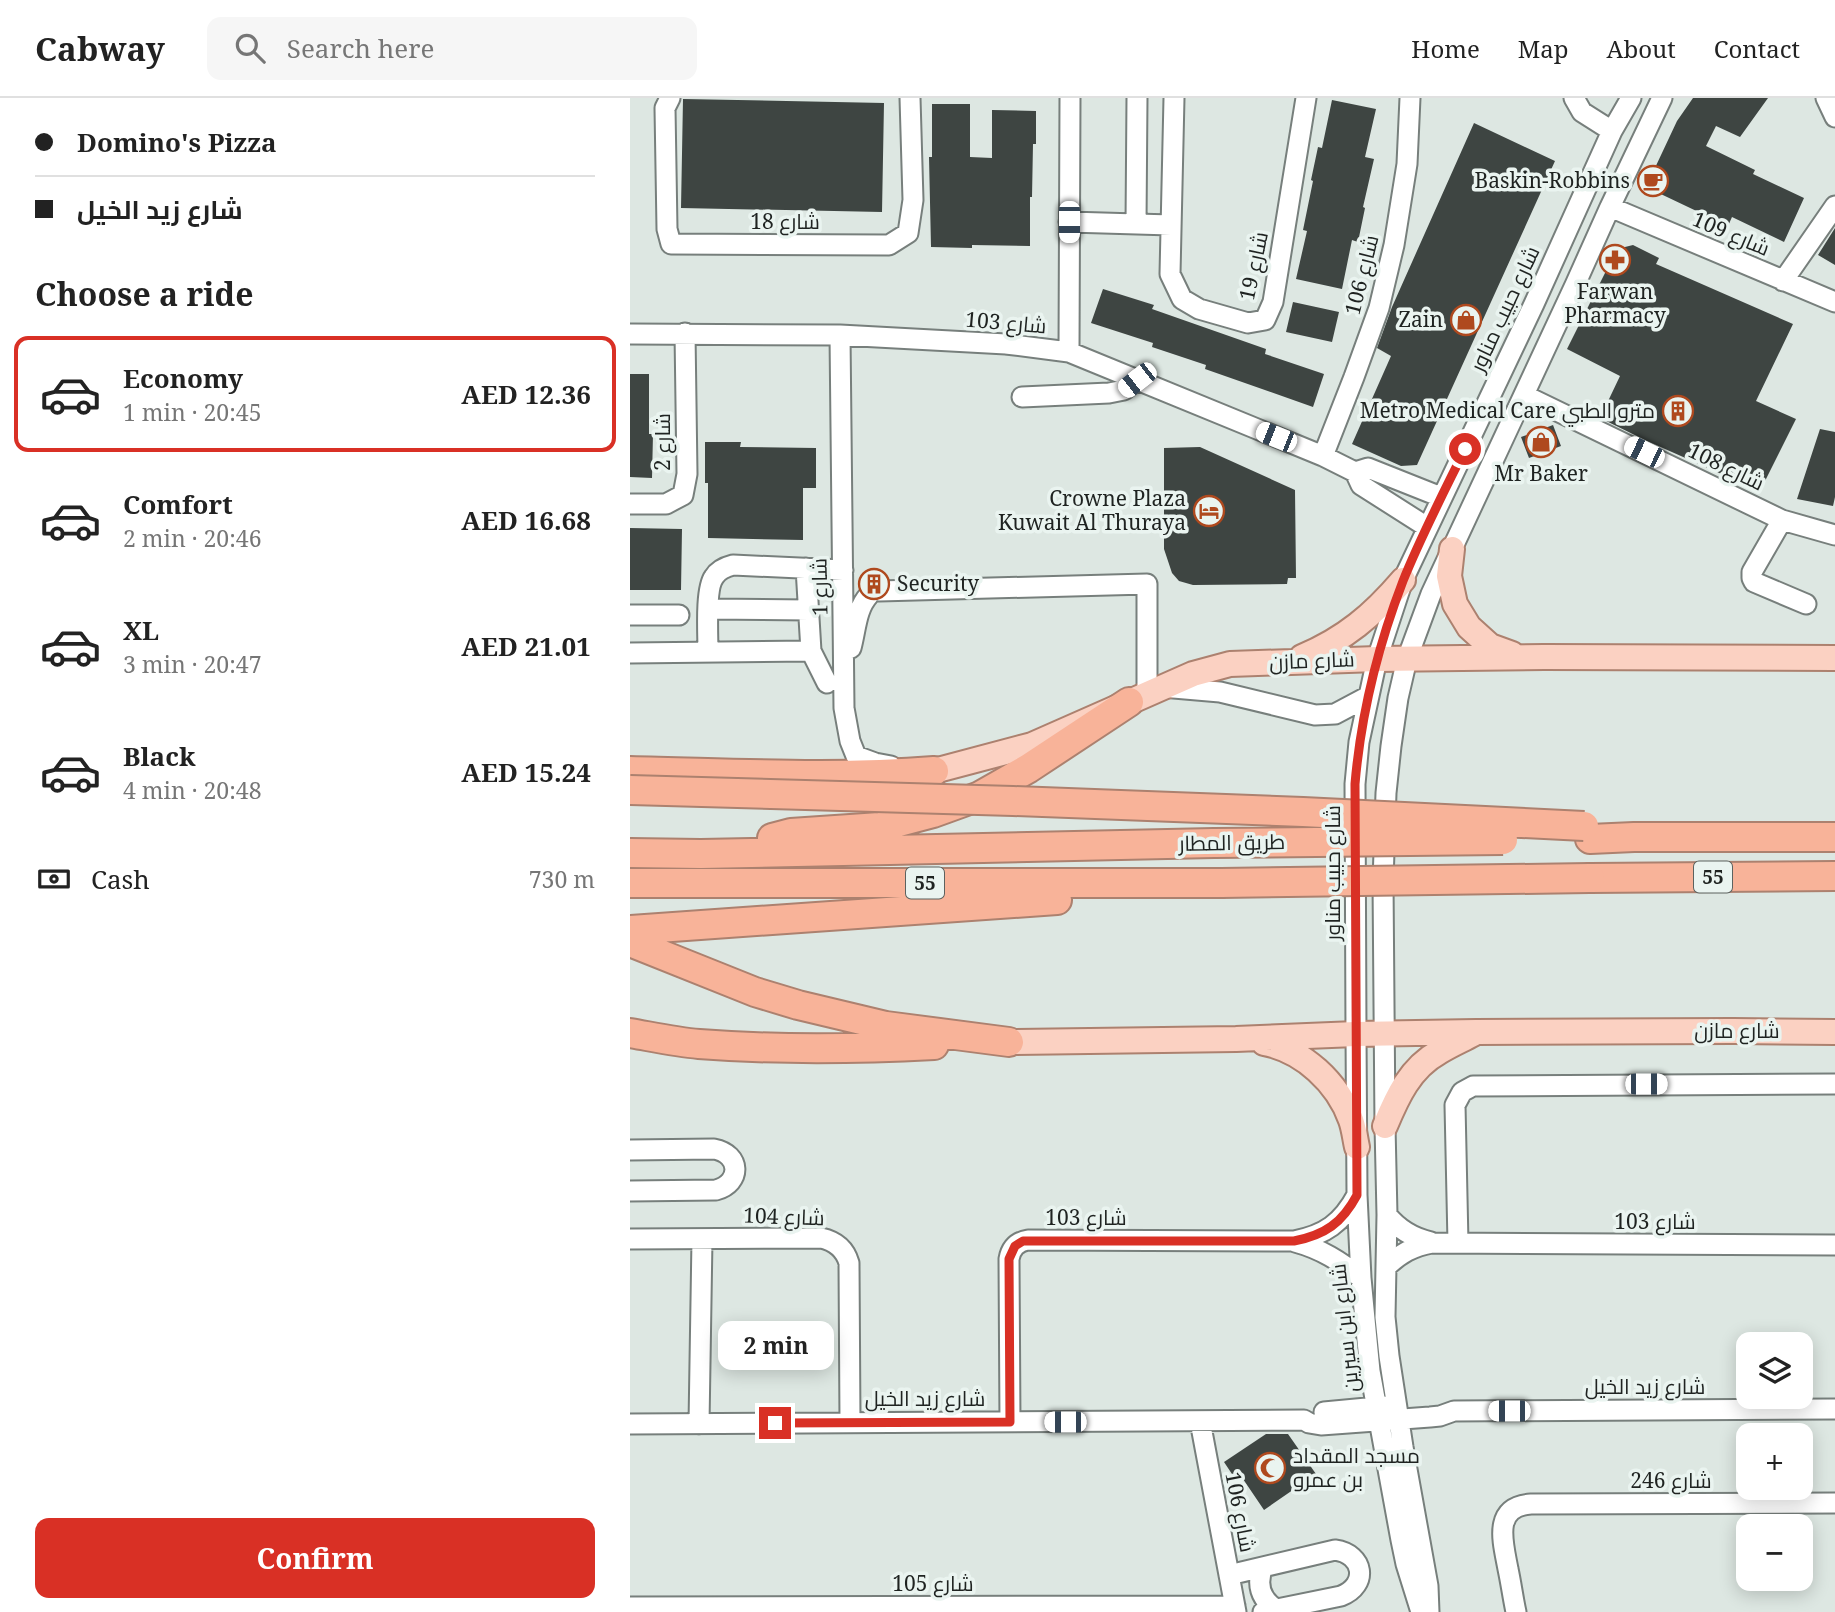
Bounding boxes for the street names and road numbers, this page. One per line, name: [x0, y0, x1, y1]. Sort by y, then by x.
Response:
street label: شارع 109: [1688, 204, 1774, 263]
street label: شارع 18: [750, 207, 820, 236]
street label: شارع 19: [1232, 229, 1275, 303]
street label: شارع 106: [1338, 232, 1385, 318]
street label: شارع حبيب مناور: [1462, 241, 1546, 377]
street label: شارع 103: [964, 305, 1048, 340]
street label: شارع 2: [648, 413, 677, 471]
street label: شارع 108: [1683, 436, 1769, 497]
street label: شارع 1: [804, 558, 835, 616]
street label: شارع مازن: [1269, 645, 1355, 676]
street label: شارع حبيب مناور: [1318, 805, 1347, 942]
street label: طريق المطار: [1177, 827, 1285, 857]
road number: 55: [1694, 862, 1732, 892]
road number: 55: [906, 868, 944, 898]
street label: شارع مازن: [1694, 1016, 1780, 1045]
street label: شارع 104: [743, 1201, 825, 1232]
street label: شارع 103: [1045, 1203, 1127, 1232]
street label: شارع 103: [1614, 1207, 1696, 1236]
street label: شارع ابن سيرين: [1323, 1262, 1366, 1394]
street label: شارع زيد الخيل: [1585, 1372, 1705, 1401]
street label: شارع زيد الخيل: [865, 1384, 985, 1413]
street label: شارع 246: [1630, 1466, 1712, 1495]
street label: شارع 106: [1218, 1469, 1262, 1555]
street label: شارع 105: [892, 1569, 974, 1598]

